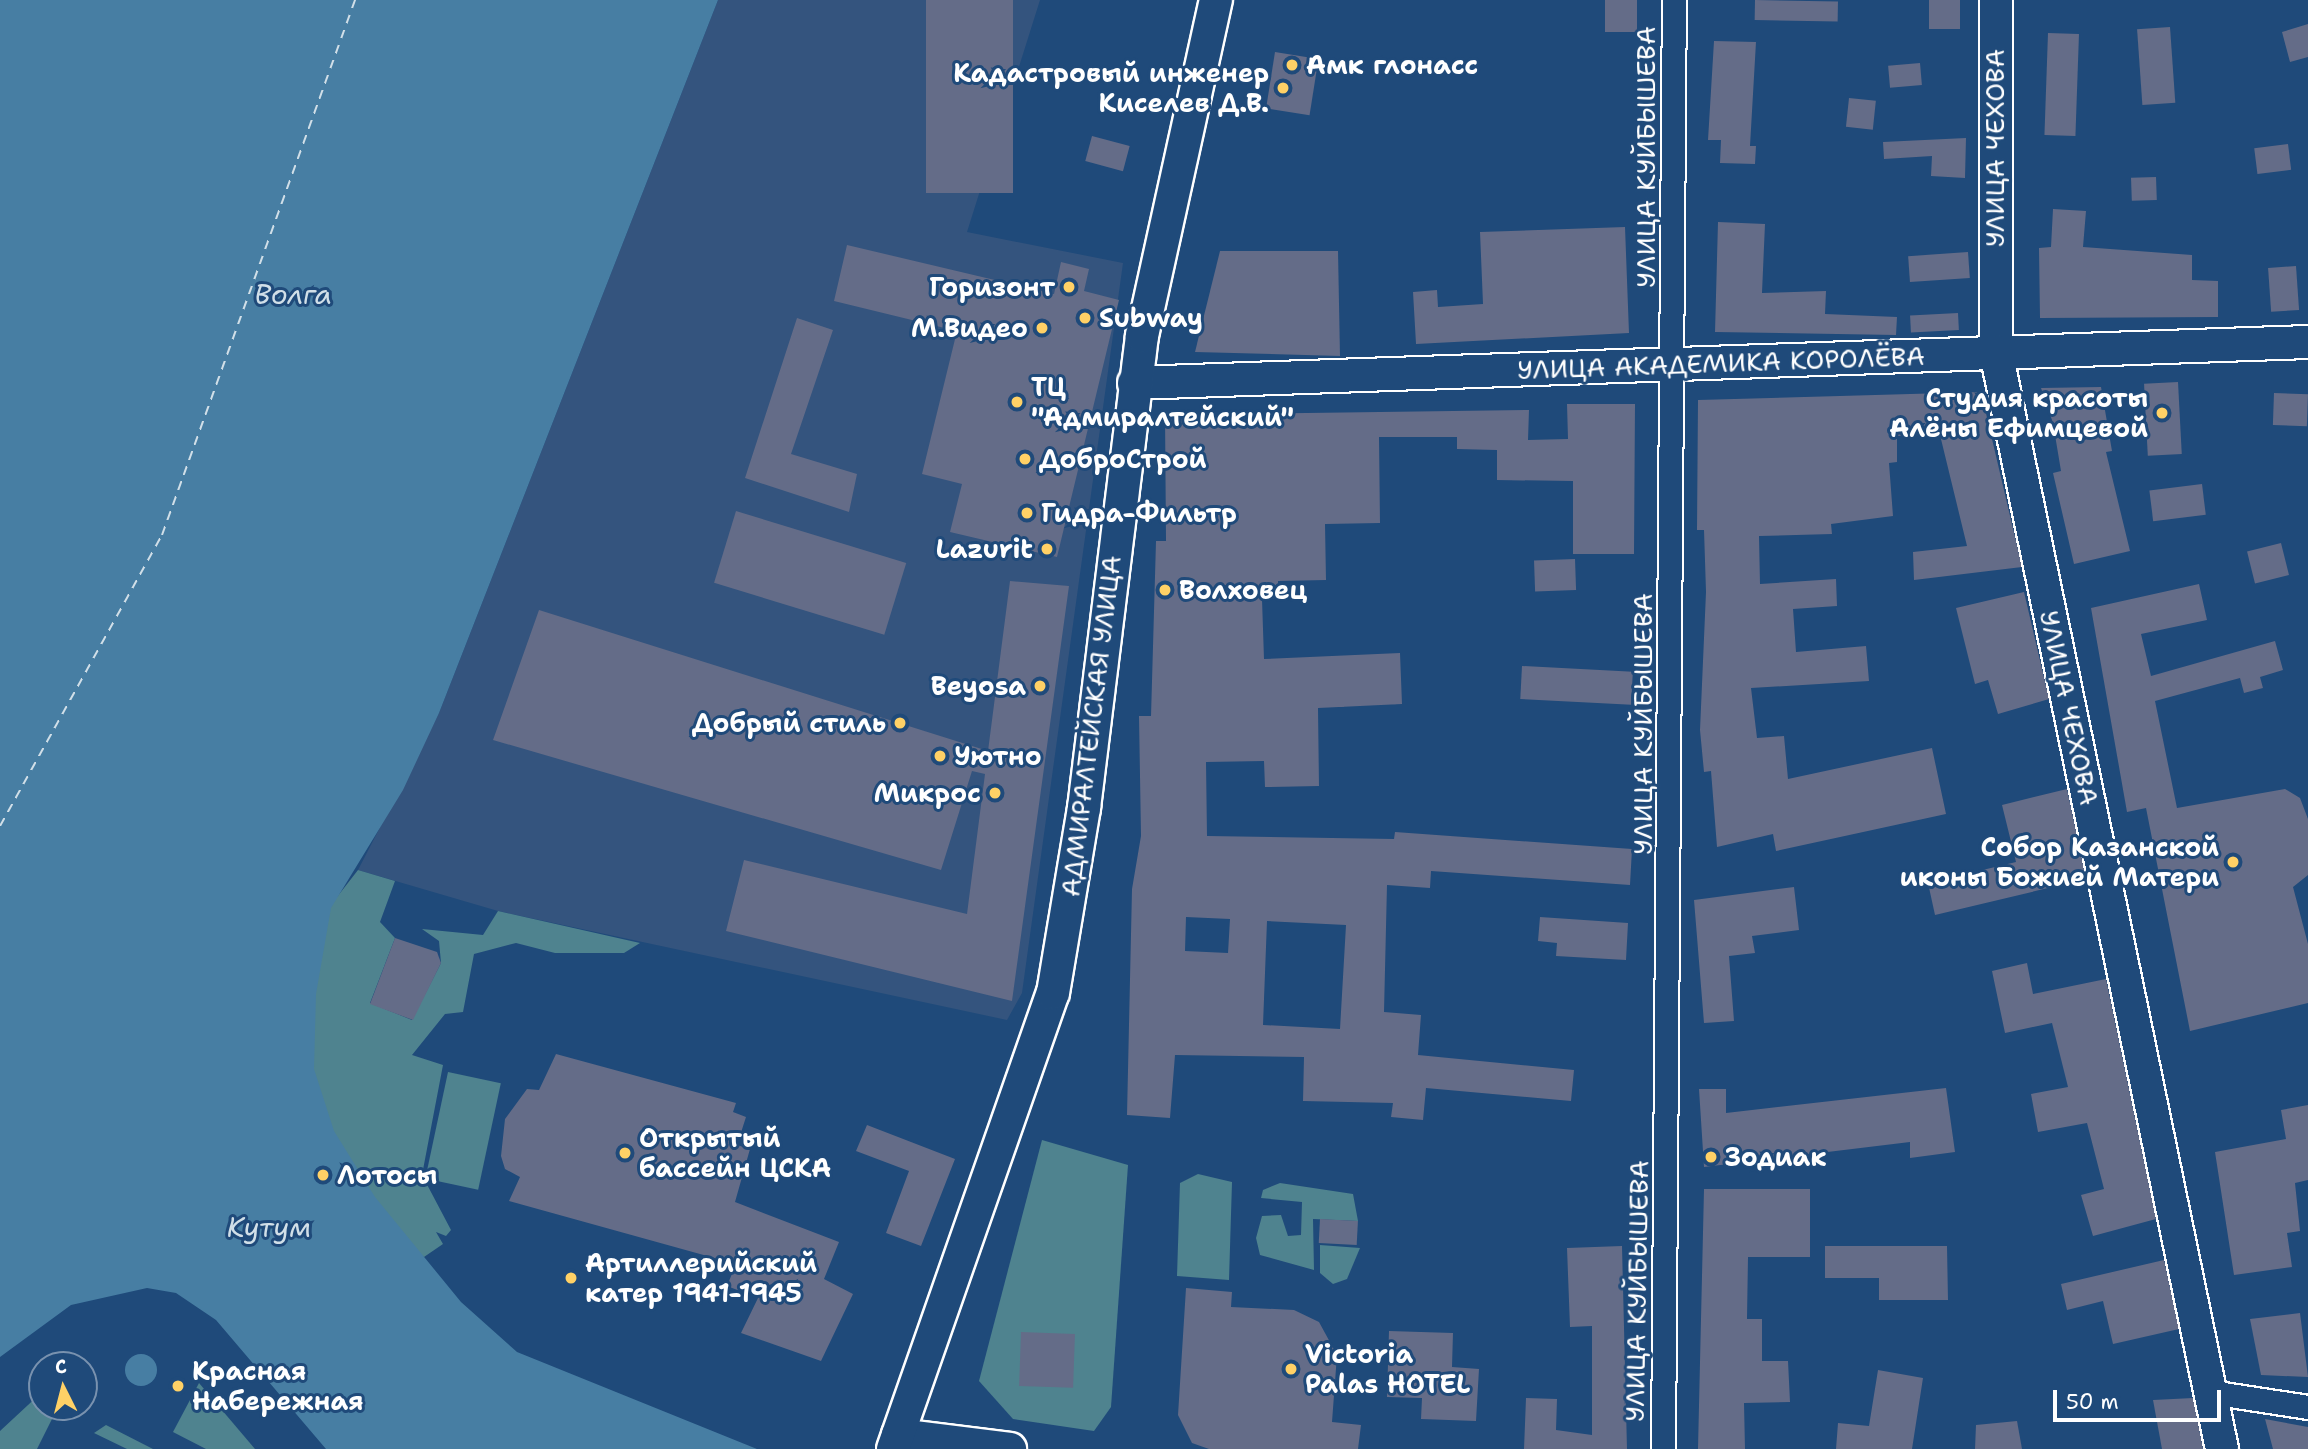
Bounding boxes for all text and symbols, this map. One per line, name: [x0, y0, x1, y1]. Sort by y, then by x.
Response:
street label: УЛИЦА КУЙБЫШЕВА: [1630, 26, 1662, 288]
place label: Амк глонасс: [1306, 49, 1478, 81]
street label: УЛИЦА ЧЕХОВА: [1979, 49, 2011, 247]
place label: Кадастровый инженер Киселев Д.В.: [953, 57, 1269, 119]
marker: Амк глонасс: [1284, 57, 1300, 73]
marker: Кадастровый инженер Киселев Д.В.: [1275, 80, 1291, 96]
place label: Горизонт: [929, 271, 1055, 303]
water label: Волга: [254, 277, 332, 311]
marker: Горизонт: [1061, 279, 1077, 295]
place label: Subway: [1099, 302, 1203, 334]
marker: Subway: [1077, 310, 1093, 326]
place label: М.Видео: [911, 312, 1028, 344]
marker: М.Видео: [1034, 320, 1050, 336]
street label: УЛИЦА АКАДЕМИКА КОРОЛЁВА: [1517, 340, 1925, 386]
place label: ТЦ "Адмиралтейский": [1031, 371, 1294, 432]
place label: Студия красоты Алёны Ефимцевой: [1889, 382, 2148, 444]
marker: ТЦ "Адмиралтейский": [1009, 394, 1025, 410]
marker: Студия красоты Алёны Ефимцевой: [2154, 405, 2170, 421]
place label: ДоброСтрой: [1039, 443, 1206, 475]
marker: ДоброСтрой: [1017, 451, 1033, 467]
place label: Гидра-Фильтр: [1041, 497, 1237, 529]
marker: Гидра-Фильтр: [1019, 505, 1035, 521]
place label: Lazurit: [936, 533, 1033, 565]
marker: Lazurit: [1039, 541, 1055, 557]
street label: АДМИРАЛТЕЙСКАЯ УЛИЦА: [1055, 554, 1127, 898]
place label: Волховец: [1179, 574, 1307, 606]
marker: Волховец: [1157, 582, 1173, 598]
street label: УЛИЦА КУЙБЫШЕВА: [1627, 593, 1659, 855]
street label: УЛИЦА ЧЕХОВА: [2033, 608, 2105, 808]
place label: Beyosa: [931, 670, 1026, 702]
marker: Beyosa: [1032, 678, 1048, 694]
place label: Добрый стиль: [692, 707, 886, 739]
marker: Добрый стиль: [892, 715, 908, 731]
place label: Уютно: [954, 740, 1042, 772]
marker: Уютно: [932, 748, 948, 764]
place label: Микрос: [874, 777, 981, 809]
marker: Микрос: [987, 785, 1003, 801]
place label: Собор Казанской иконы Божией Матери: [1899, 831, 2219, 892]
marker: Собор Казанской иконы Божией Матери: [2225, 854, 2241, 870]
place label: Открытый бассейн ЦСКА: [639, 1122, 831, 1184]
place label: Зодиак: [1725, 1141, 1827, 1173]
marker: Открытый бассейн ЦСКА: [617, 1145, 633, 1161]
marker: Зодиак: [1703, 1149, 1719, 1165]
place label: Лотосы: [337, 1159, 437, 1191]
street label: УЛИЦА КУЙБЫШЕВА: [1619, 1160, 1655, 1422]
marker: Лотосы: [315, 1167, 331, 1183]
water label: Кутум: [227, 1210, 311, 1244]
place label: Артиллерийский катер 1941-1945: [585, 1247, 817, 1308]
marker: Артиллерийский катер 1941-1945: [563, 1270, 579, 1286]
place label: Victoria Palas HOTEL: [1305, 1338, 1470, 1400]
north arrow: [28, 1351, 98, 1421]
text: С: [54, 1354, 68, 1380]
place label: Красная Набережная: [192, 1355, 364, 1416]
marker: Victoria Palas HOTEL: [1283, 1361, 1299, 1377]
scale bar: [2056, 1376, 2224, 1420]
marker: Красная Набережная: [170, 1378, 186, 1394]
text: 50 m: [2066, 1388, 2119, 1416]

